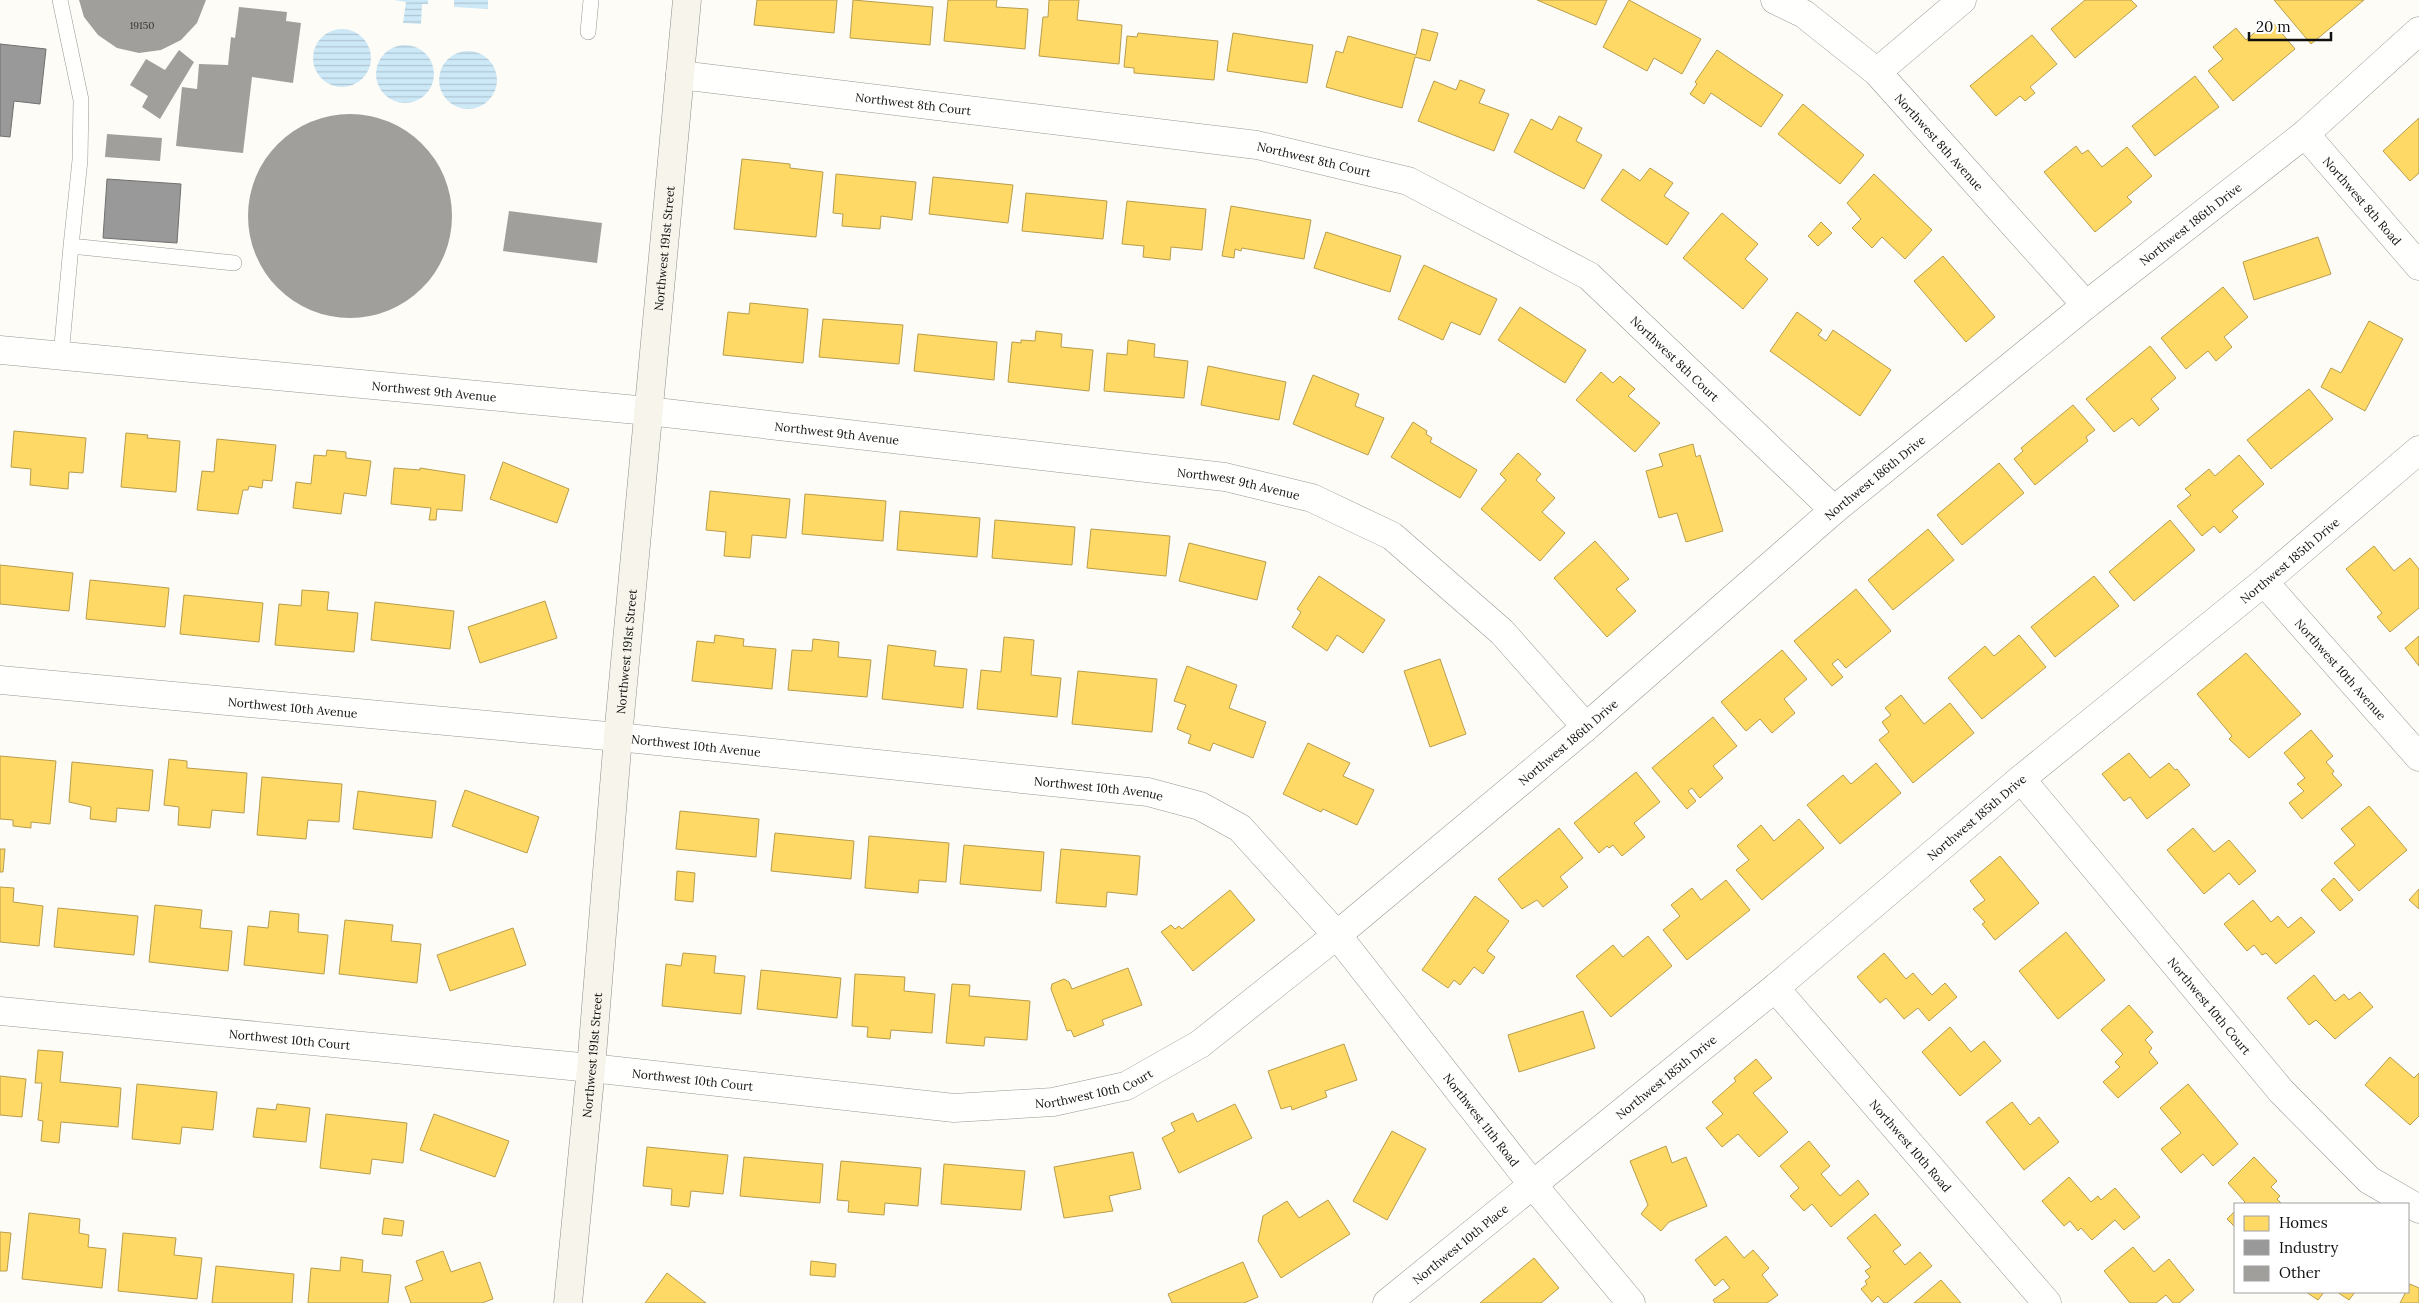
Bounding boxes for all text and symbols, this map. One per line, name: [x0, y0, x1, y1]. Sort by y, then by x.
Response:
scale bar: [2249, 10, 2332, 42]
text: 20 m: [2256, 17, 2291, 36]
house number: 19150: [130, 19, 154, 32]
street label: Northwest 8th Court: [854, 89, 973, 118]
street label: Northwest 8th Avenue: [1892, 90, 1987, 194]
street label: Northwest 8th Court: [1256, 138, 1373, 180]
street label: Northwest 8th Road: [2320, 153, 2405, 248]
street label: Northwest 186th Drive: [2136, 179, 2245, 268]
street label: Northwest 191st Street: [650, 185, 677, 312]
street label: Northwest 8th Court: [1628, 313, 1723, 404]
street label: Northwest 9th Avenue: [371, 378, 498, 404]
street label: Northwest 9th Avenue: [774, 418, 900, 447]
street label: Northwest 186th Drive: [1821, 431, 1928, 523]
street label: Northwest 9th Avenue: [1176, 464, 1302, 502]
street label: Northwest 185th Drive: [2237, 514, 2343, 606]
street label: Northwest 191st Street: [613, 588, 639, 715]
street label: Northwest 10th Avenue: [2292, 615, 2390, 723]
street label: Northwest 10th Avenue: [227, 694, 359, 720]
street label: Northwest 186th Drive: [1515, 695, 1621, 788]
street label: Northwest 10th Avenue: [630, 731, 762, 759]
street label: Northwest 185th Drive: [1924, 770, 2029, 863]
street label: Northwest 10th Avenue: [1033, 773, 1165, 803]
street label: Northwest 10th Court: [2165, 954, 2255, 1058]
street label: Northwest 191st Street: [579, 992, 605, 1118]
street label: Northwest 10th Court: [228, 1026, 351, 1052]
street label: Northwest 185th Drive: [1612, 1031, 1719, 1122]
street label: Northwest 10th Court: [631, 1065, 754, 1093]
street label: Northwest 10th Court: [1035, 1065, 1155, 1111]
street label: Northwest 11th Road: [1441, 1070, 1523, 1169]
street label: Northwest 10th Road: [1867, 1096, 1955, 1195]
street label: Northwest 10th Place: [1409, 1200, 1511, 1287]
legend: [2234, 1203, 2409, 1293]
text: Homes: [2279, 1213, 2328, 1232]
text: Industry: [2279, 1238, 2338, 1257]
text: Other: [2279, 1263, 2321, 1282]

